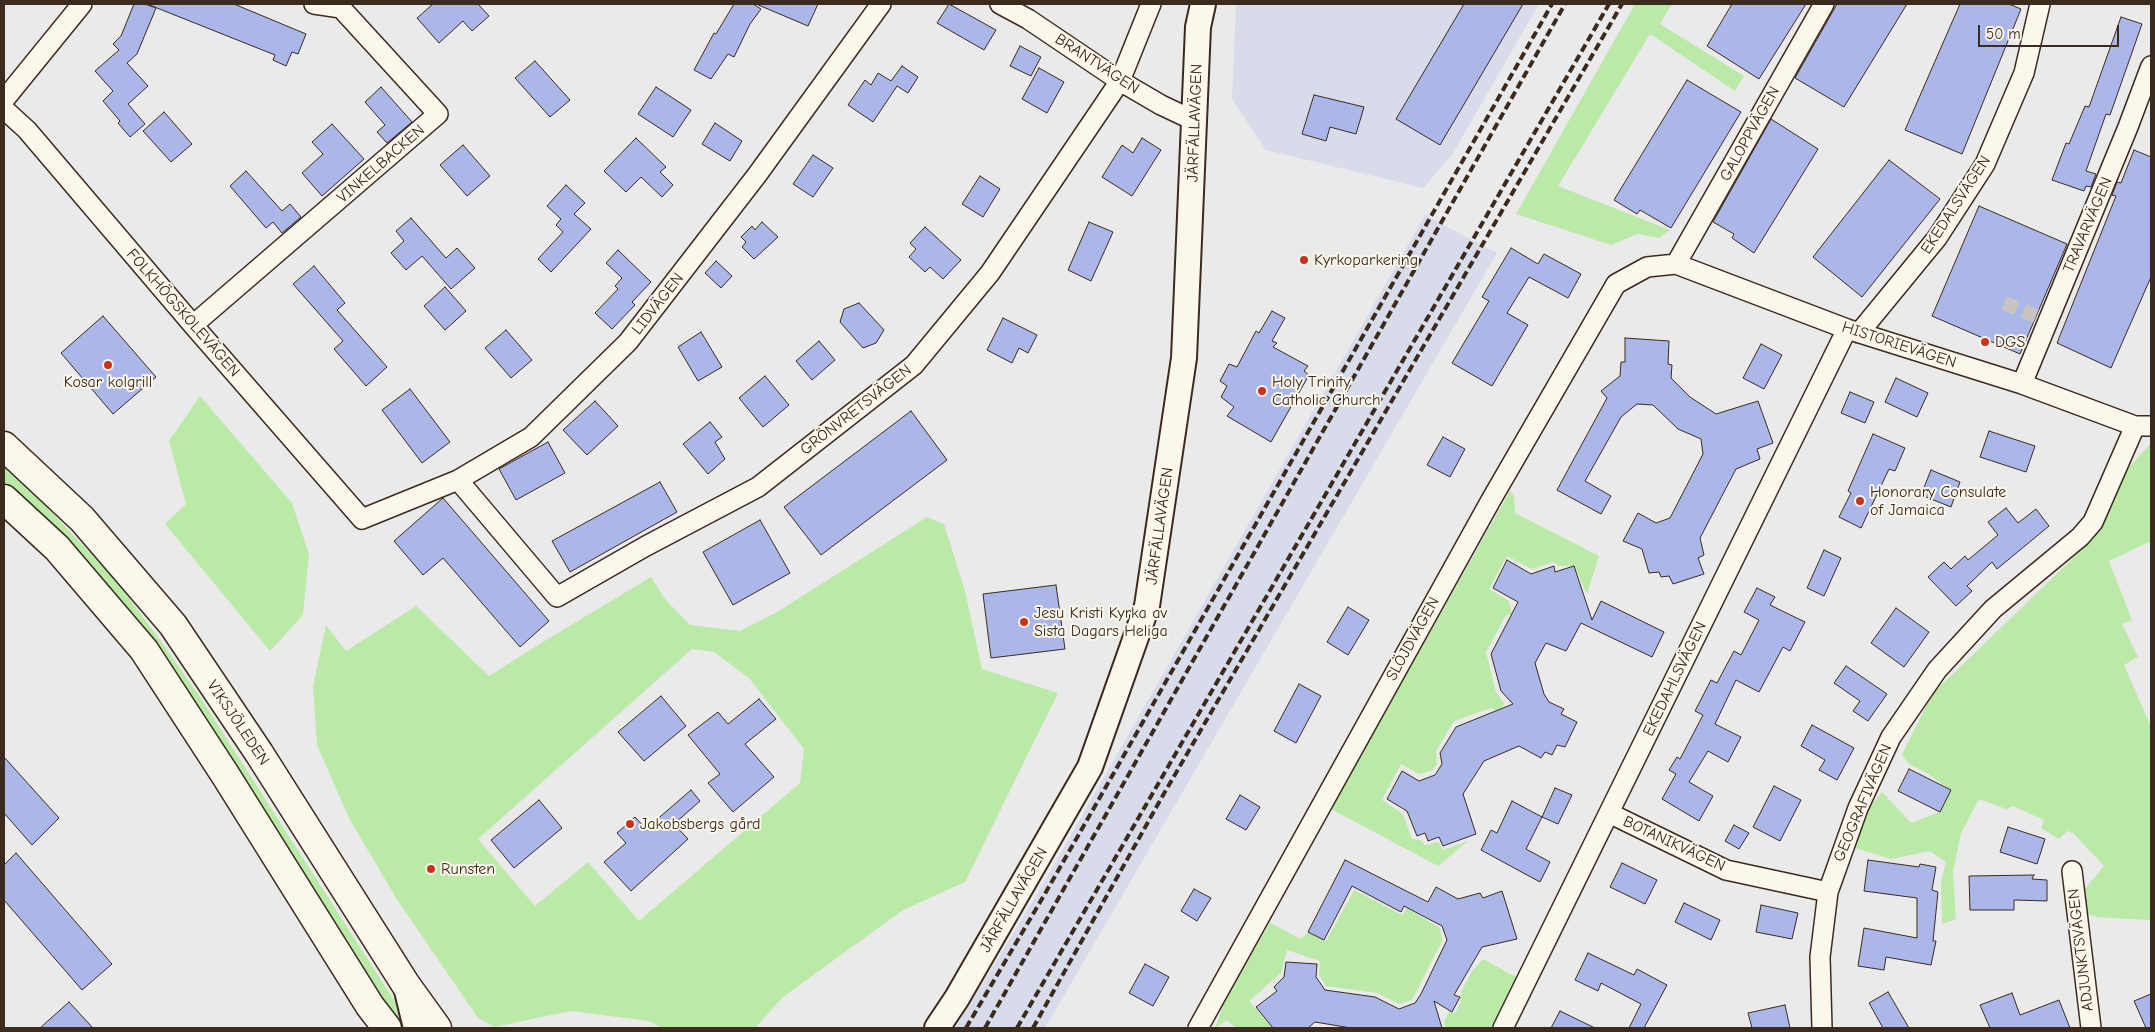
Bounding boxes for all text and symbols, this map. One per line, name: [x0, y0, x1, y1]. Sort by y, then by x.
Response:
scale bar: [1980, 15, 2121, 47]
text: 50 m: [1986, 25, 2021, 43]
street label: BRANTVÄGEN: [1051, 30, 1143, 98]
street label: JÄRFÄLLAVÄGEN: [1183, 64, 1207, 182]
street label: GALOPPVÄGEN: [1716, 83, 1784, 185]
street label: VINKELBACKEN: [333, 121, 429, 207]
street label: EKEDALSVÄGEN: [1917, 152, 1995, 258]
street label: TRAVARVÄGEN: [2059, 174, 2117, 276]
street label: FOLKHÖGSKOLEVÄGEN: [122, 245, 244, 381]
place label: Kyrkoparkering: [1314, 250, 1418, 270]
marker: Kyrkoparkering: [1298, 254, 1310, 266]
street label: LIDVÄGEN: [628, 269, 688, 339]
street label: HISTORIEVÄGEN: [1839, 317, 1959, 373]
place label: DGS: [1995, 332, 2025, 352]
marker: DGS: [1979, 336, 1991, 348]
marker: Kosar kolgrill: [102, 359, 114, 371]
street label: GRÖNVRETSVÄGEN: [797, 361, 915, 459]
place label: Kosar kolgrill: [64, 372, 152, 392]
place label: Holy Trinity Catholic Church: [1272, 372, 1381, 410]
marker: Holy Trinity Catholic Church: [1256, 385, 1268, 397]
street label: JÄRFÄLLAVÄGEN: [1142, 466, 1178, 586]
place label: Honorary Consulate of Jamaica: [1870, 482, 2006, 520]
marker: Honorary Consulate of Jamaica: [1854, 495, 1866, 507]
street label: SLÖJDVÄGEN: [1382, 594, 1444, 684]
place label: Jesu Kristi Kyrka av Sista Dagars Heliga: [1034, 603, 1168, 641]
marker: Jesu Kristi Kyrka av Sista Dagars Heliga: [1018, 616, 1030, 628]
street label: EKEDAHLSVÄGEN: [1639, 619, 1711, 739]
street label: VIKSJÖLEDEN: [203, 677, 273, 769]
street label: GEOGRAFIVÄGEN: [1830, 741, 1896, 865]
street label: BOTANIKVÄGEN: [1620, 812, 1728, 876]
place label: Jakobsbergs gård: [640, 814, 761, 834]
marker: Jakobsbergs gård: [624, 818, 636, 830]
street label: JÄRFÄLLAVÄGEN: [976, 844, 1052, 956]
place label: Runsten: [441, 859, 495, 879]
marker: Runsten: [425, 863, 437, 875]
street label: ADJUNKTSVÄGEN: [2064, 888, 2098, 1012]

